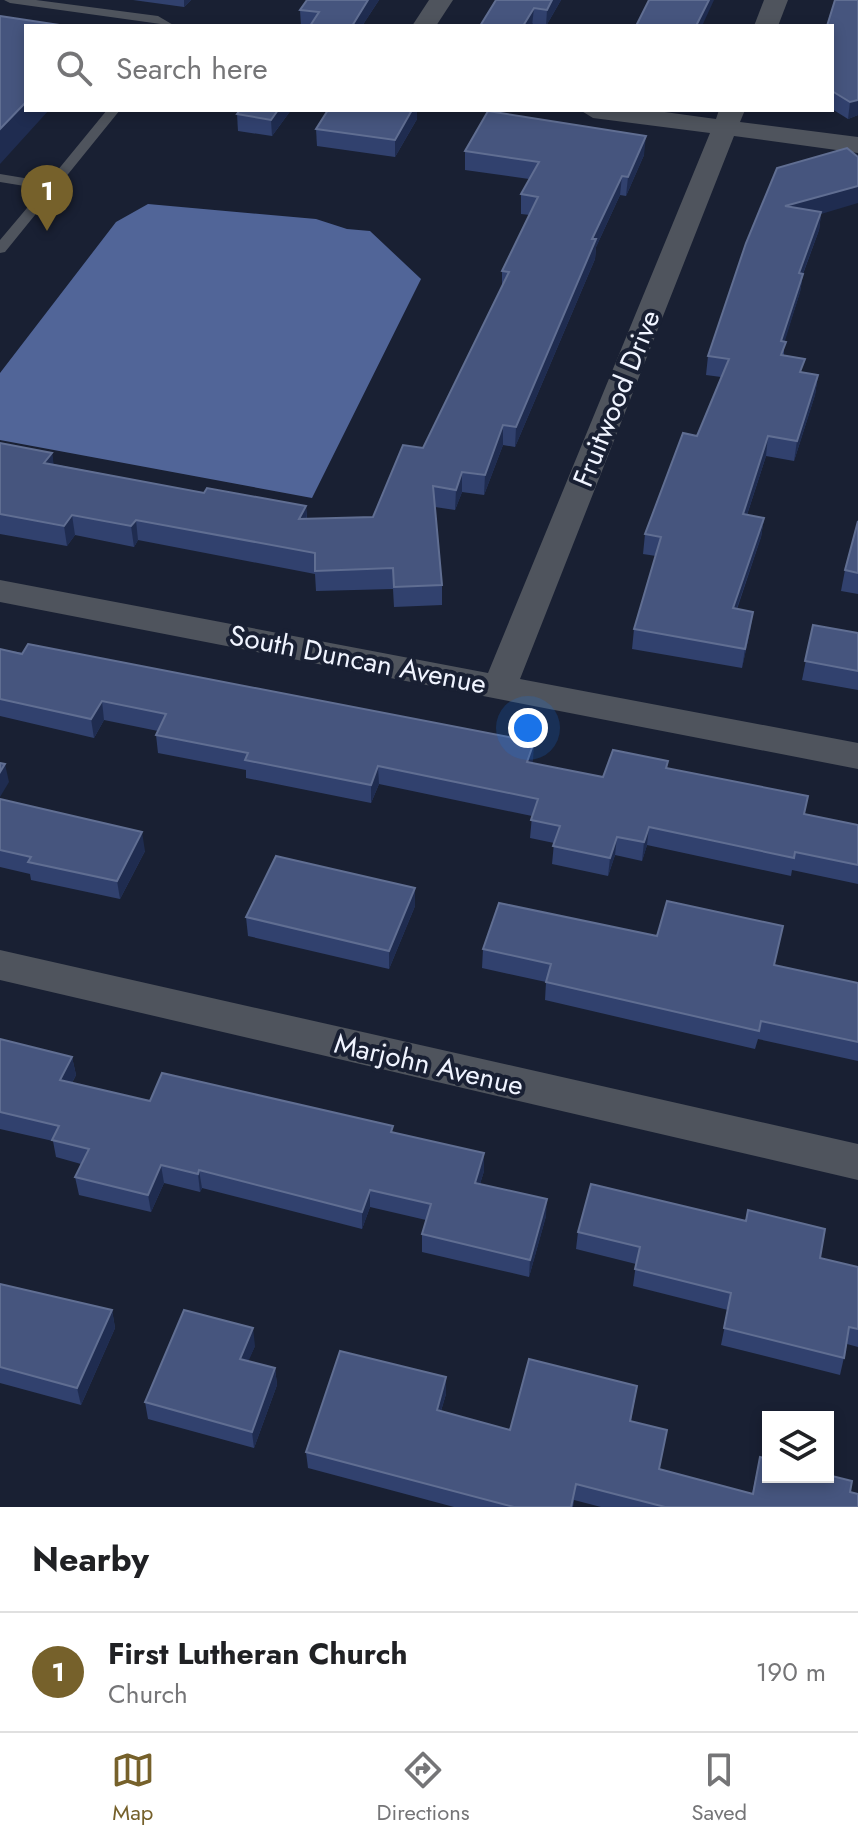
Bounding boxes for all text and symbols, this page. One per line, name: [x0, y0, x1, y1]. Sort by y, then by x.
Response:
search box: [24, 24, 834, 112]
icon: search: [52, 46, 96, 90]
text: Search here: [116, 47, 268, 90]
pin: 1: [21, 165, 73, 231]
street label: Fruitwood Drive: [562, 304, 671, 493]
street label: South Duncan Avenue: [226, 614, 490, 704]
your location: [508, 708, 548, 748]
street label: Marjohn Avenue: [330, 1023, 528, 1106]
map controls: [762, 1411, 834, 1483]
button: layers: [762, 1411, 834, 1483]
text: Nearby: [32, 1535, 149, 1584]
text: First Lutheran Church: [108, 1632, 408, 1675]
text: 1: [51, 1653, 65, 1691]
text: 190 m: [756, 1653, 826, 1691]
text: Church: [108, 1675, 188, 1713]
tab: Map: [111, 1748, 155, 1828]
tab: Directions: [377, 1748, 470, 1828]
tab: Saved: [691, 1748, 747, 1828]

